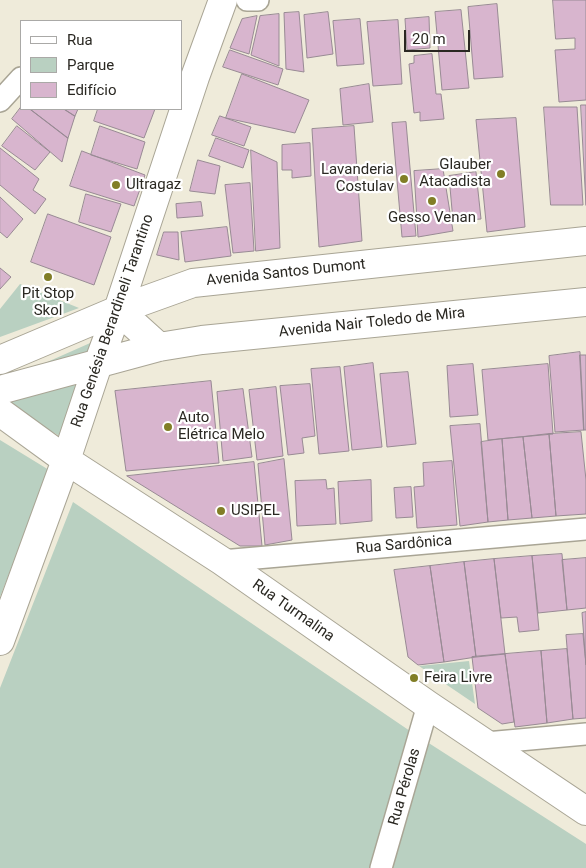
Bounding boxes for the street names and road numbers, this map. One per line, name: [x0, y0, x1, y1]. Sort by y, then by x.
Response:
street label: Rua Genésia Berardineli Tarantino: [68, 212, 158, 430]
street label: Avenida Santos Dumont: [206, 256, 366, 290]
street label: Avenida Nair Toledo de Mira: [278, 304, 466, 342]
street label: Rua Sardônica: [355, 532, 453, 558]
street label: Rua Turmalina: [248, 576, 338, 646]
street label: Rua Pérolas: [385, 746, 425, 828]

